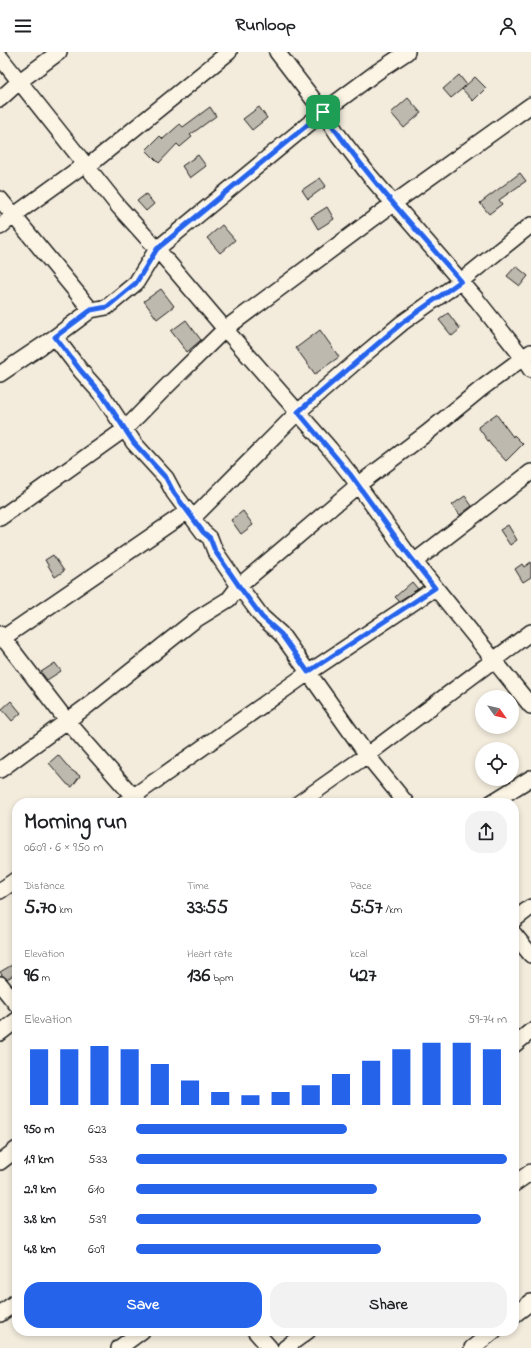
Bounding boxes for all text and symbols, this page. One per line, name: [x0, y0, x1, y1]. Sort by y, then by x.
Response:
text: Runloop: [235, 13, 296, 39]
icon: menu: [12, 15, 34, 37]
icon: person: [497, 15, 519, 37]
pin: [306, 95, 340, 129]
icon: arrive: [312, 101, 334, 123]
north arrow: [475, 690, 519, 734]
map controls: [475, 690, 519, 786]
button: locate: [475, 742, 519, 786]
text: Morning run: [24, 807, 127, 839]
button: share: [465, 811, 507, 853]
text: 06:09 · 6 × 950 m: [24, 838, 103, 857]
text: Distance: [24, 878, 65, 894]
text: Time: [187, 878, 209, 894]
text: Pace: [350, 878, 371, 894]
text: 5.70: [24, 894, 56, 923]
text: 33:55: [187, 894, 228, 923]
text: 5:57: [350, 894, 383, 923]
text: km: [56, 902, 73, 918]
text: /km: [383, 902, 402, 918]
text: Elevation: [24, 946, 64, 962]
text: Heart rate: [187, 946, 232, 962]
text: kcal: [350, 946, 368, 962]
text: 96: [24, 962, 39, 991]
text: 136: [187, 962, 210, 991]
text: 427: [350, 962, 376, 991]
text: m: [39, 970, 50, 986]
text: bpm: [210, 970, 234, 986]
text: Elevation: [24, 1010, 72, 1029]
text: 59–74 m: [468, 1010, 507, 1029]
text: 950 m: [24, 1120, 54, 1139]
text: 6:23: [88, 1120, 107, 1139]
text: 1.9 km: [24, 1150, 54, 1169]
text: 5:33: [88, 1150, 107, 1169]
text: 2.9 km: [24, 1180, 56, 1199]
text: 6:10: [88, 1180, 105, 1199]
text: 3.8 km: [24, 1210, 56, 1229]
text: 5:39: [88, 1210, 106, 1229]
text: 4.8 km: [24, 1240, 56, 1259]
text: 6:09: [88, 1240, 104, 1259]
button: Save: [24, 1282, 262, 1328]
button: Share: [270, 1282, 507, 1328]

